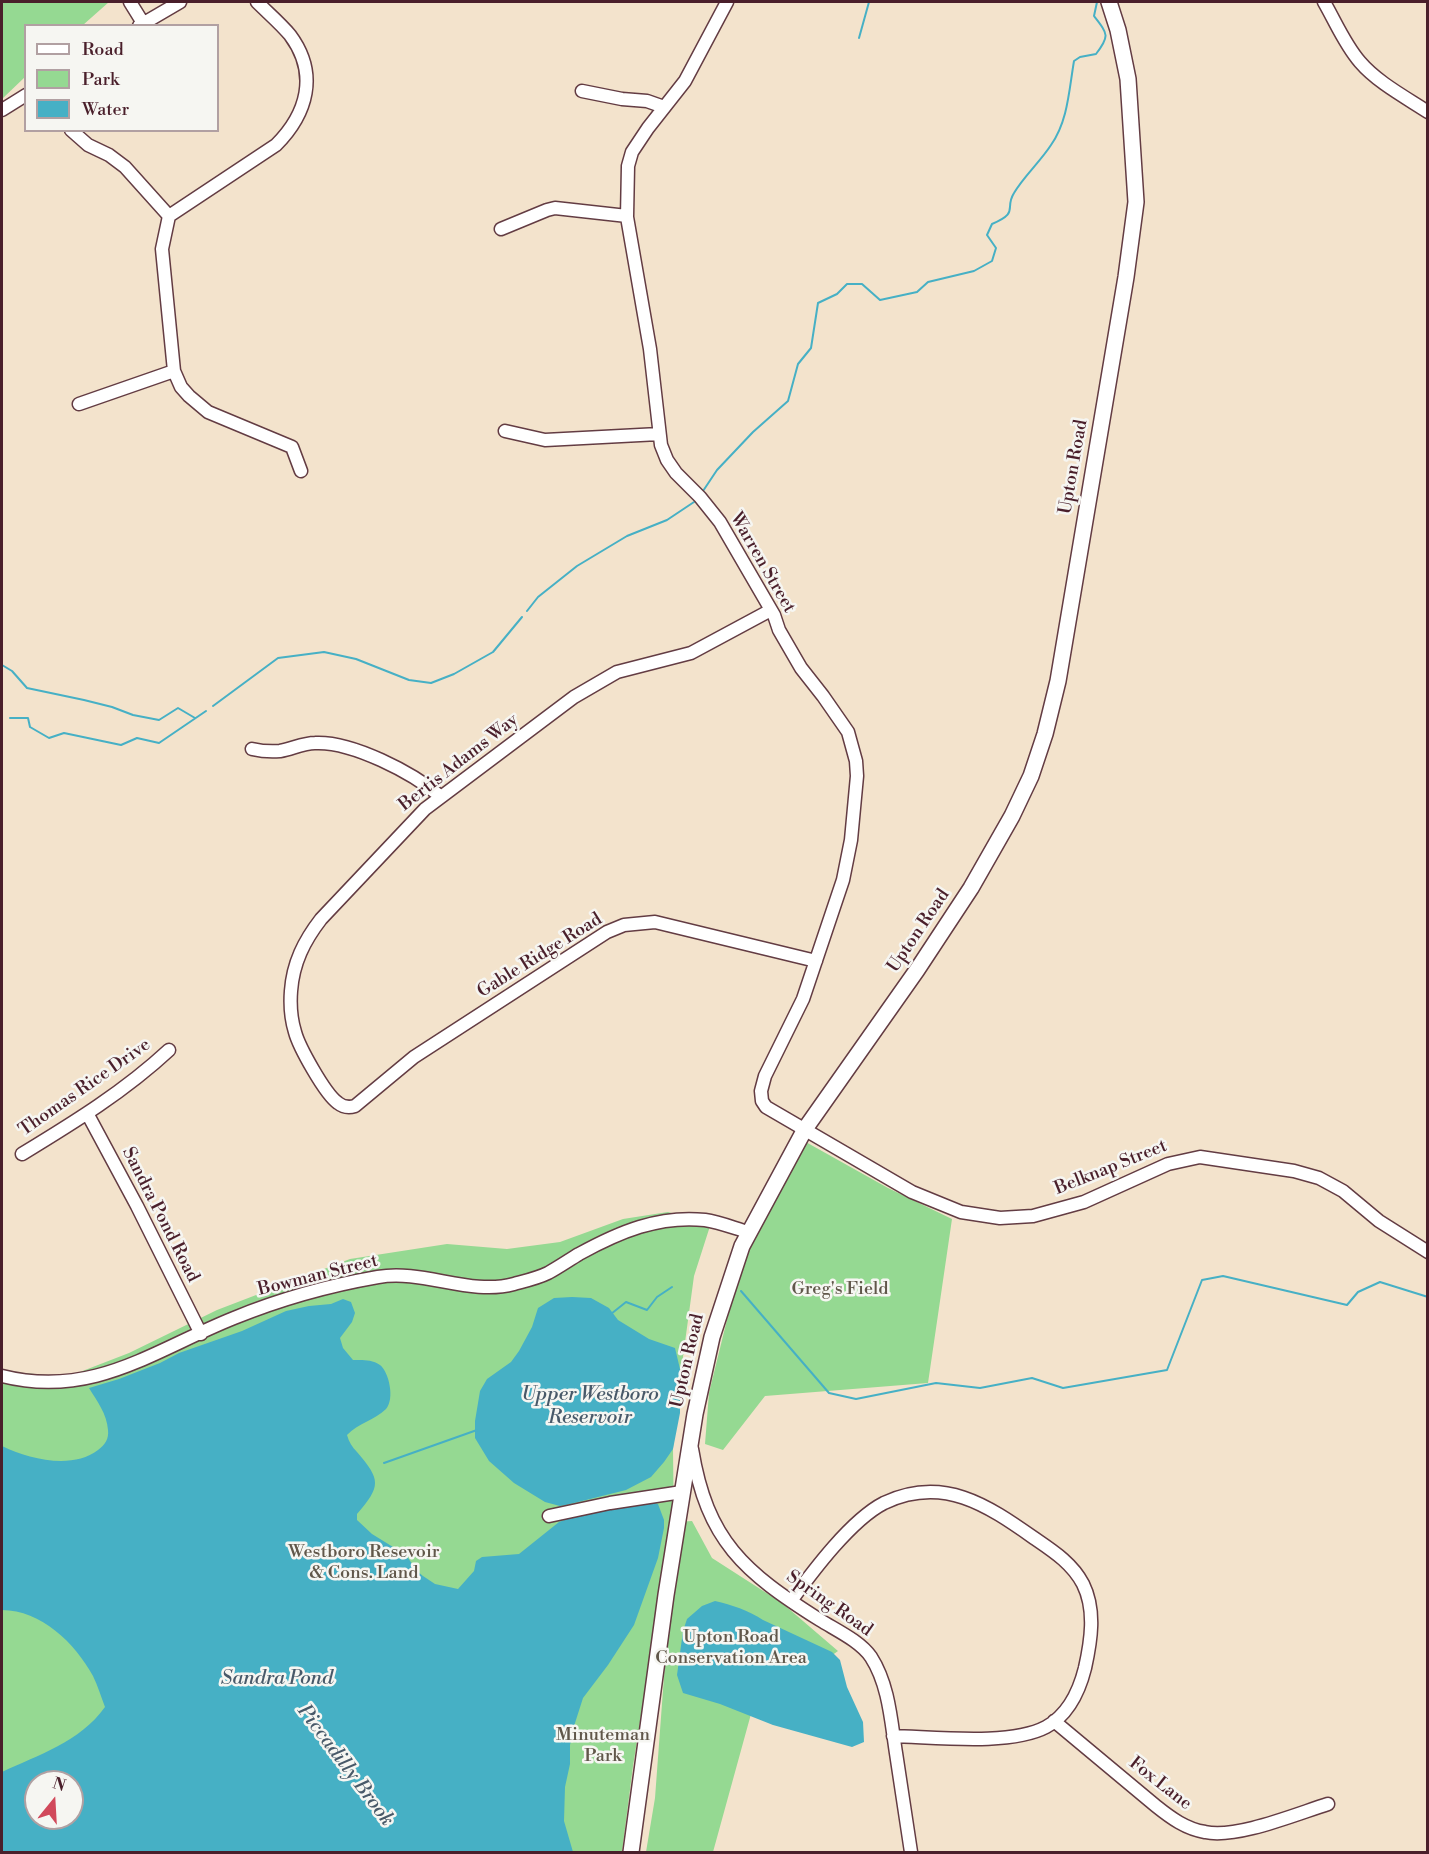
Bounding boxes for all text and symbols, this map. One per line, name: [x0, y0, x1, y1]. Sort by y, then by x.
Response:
legend: [24, 24, 219, 132]
text: Road: [82, 38, 124, 61]
text: Park: [82, 68, 119, 91]
text: Water: [82, 98, 129, 121]
street label: Upton Road: [1055, 418, 1093, 516]
street label: Warren Street: [725, 509, 799, 617]
street label: Bertis Adams Way: [395, 710, 523, 816]
street label: Upton Road: [883, 885, 955, 977]
street label: Gable Ridge Road: [474, 909, 606, 1003]
street label: Thomas Rice Drive: [15, 1034, 155, 1142]
street label: Belknap Street: [1052, 1136, 1170, 1200]
street label: Sandra Pond Road: [117, 1144, 203, 1286]
street label: Bowman Street: [256, 1251, 380, 1301]
park label: Greg's Field: [791, 1279, 889, 1301]
street label: Upton Road: [667, 1312, 709, 1410]
water label: Upper Westboro Reservoir: [521, 1383, 659, 1430]
park label: Westboro Resevoir & Cons. Land: [288, 1542, 440, 1584]
street label: Spring Road: [782, 1566, 876, 1642]
park label: Upton Road Conservation Area: [655, 1627, 807, 1670]
water label: Sandra Pond: [221, 1667, 333, 1691]
water label: Piccadilly Brook: [291, 1700, 399, 1832]
park label: Minuteman Park: [556, 1725, 650, 1768]
street label: Fox Lane: [1124, 1753, 1196, 1815]
north arrow: [24, 1770, 84, 1830]
text: N: [50, 1773, 68, 1796]

